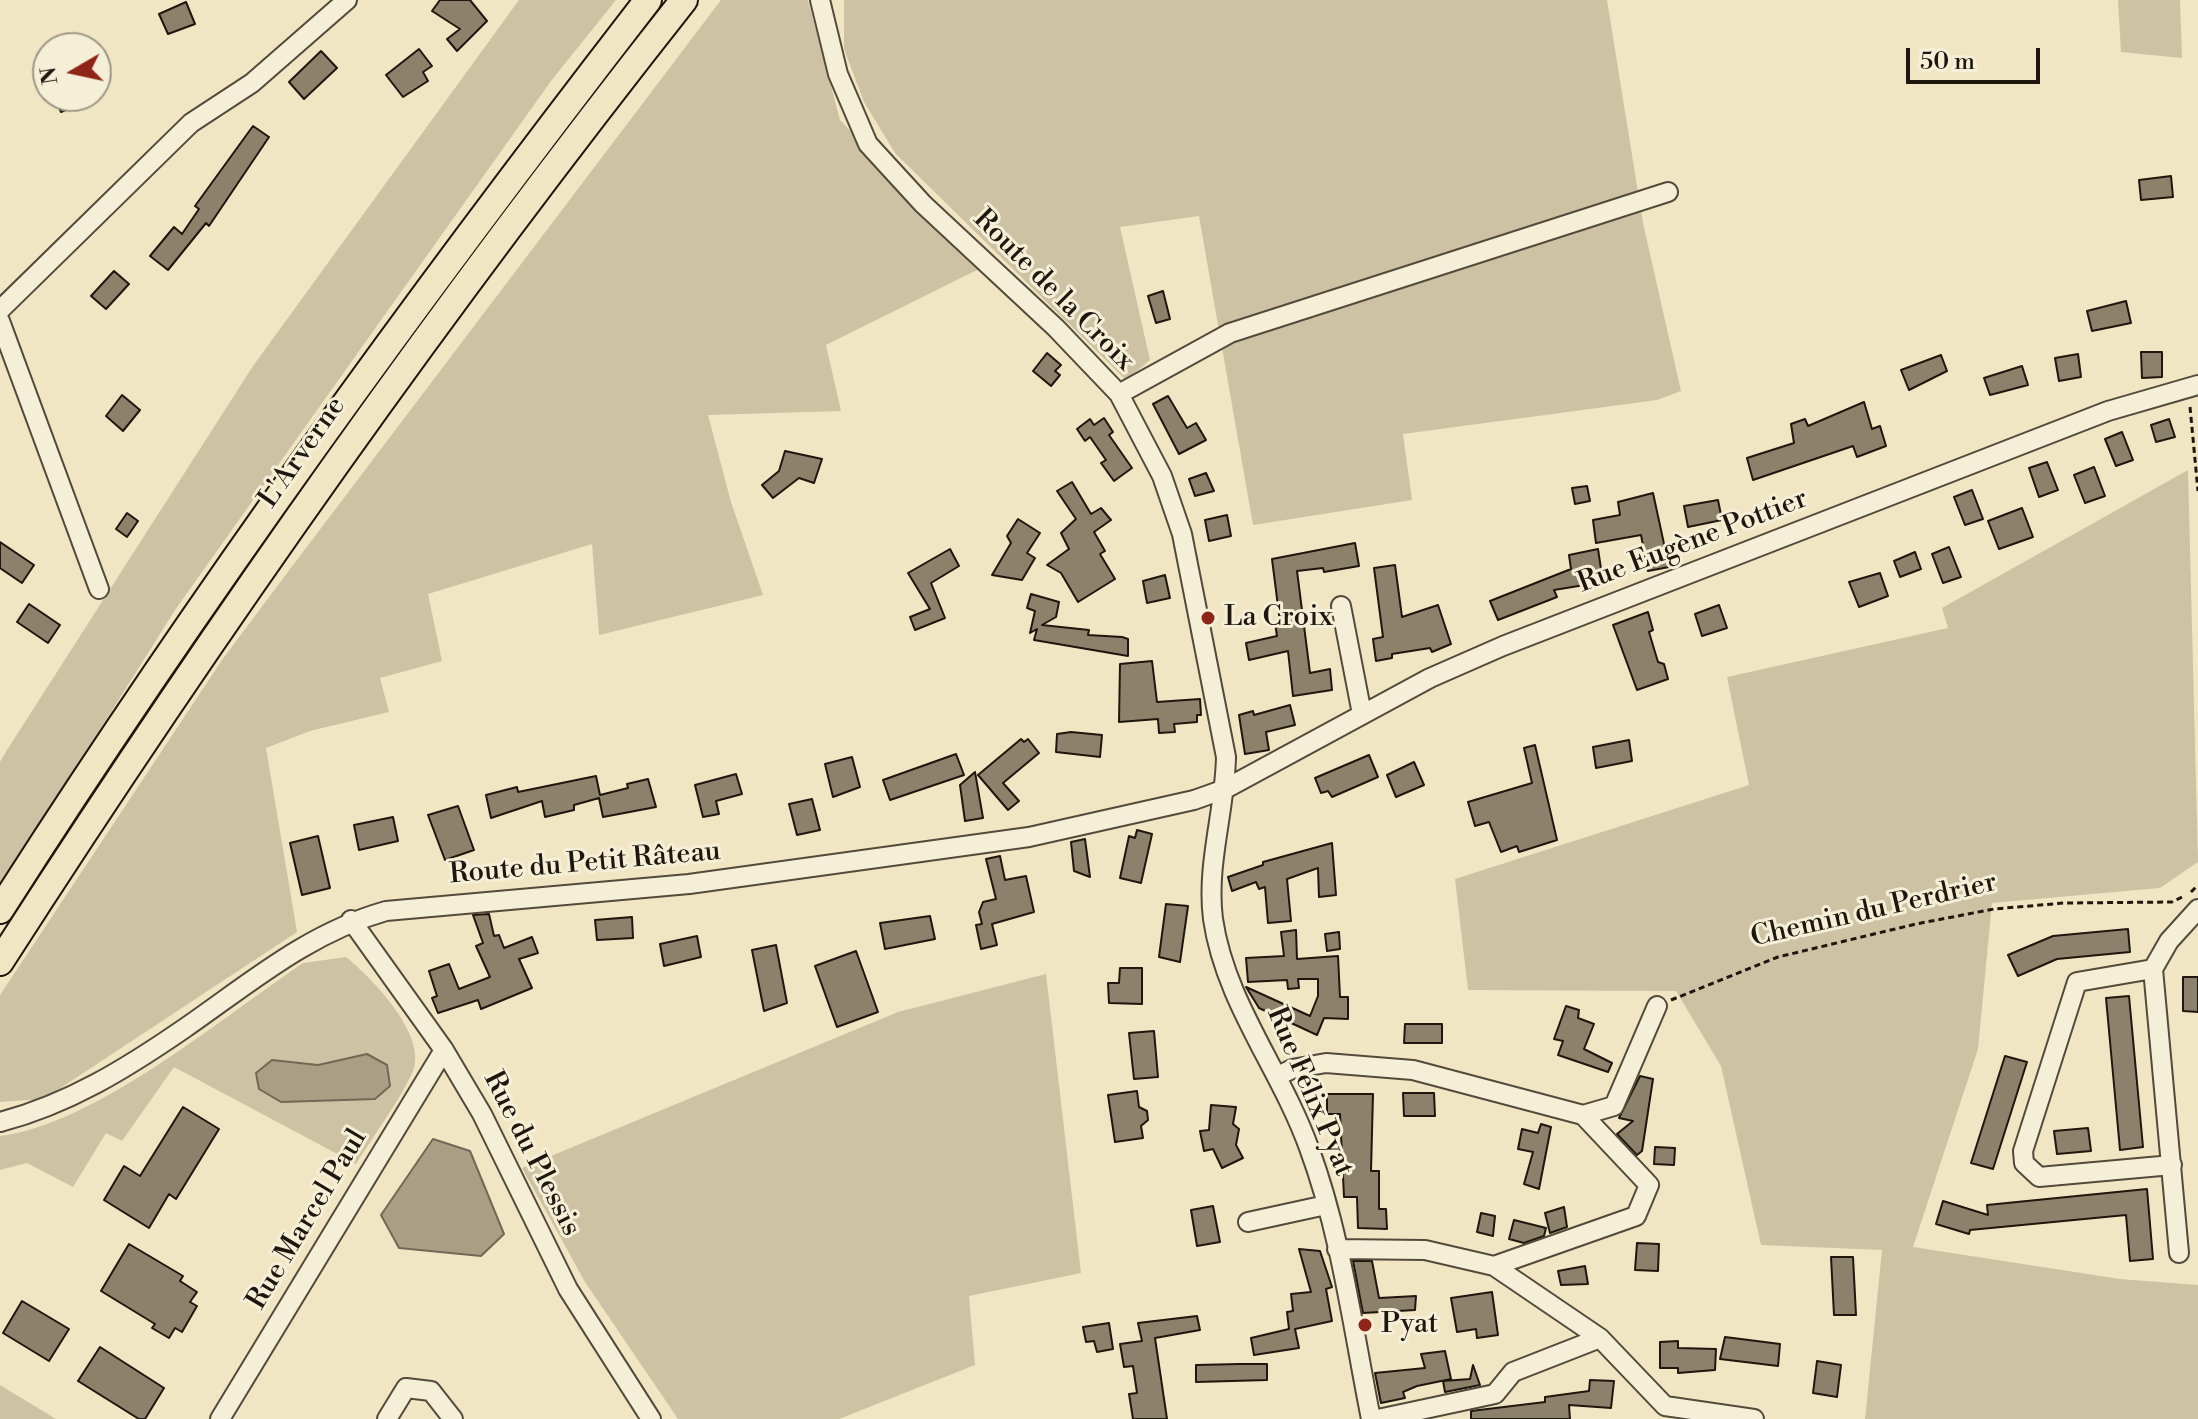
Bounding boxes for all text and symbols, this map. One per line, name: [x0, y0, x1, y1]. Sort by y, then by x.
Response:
north arrow: [32, 32, 112, 112]
scale bar: [1910, 32, 2044, 82]
text: 50 m: [1920, 47, 1975, 77]
text: N: [35, 65, 64, 86]
street label: Route de la Croix: [965, 203, 1141, 379]
street label: L'Arverne: [252, 391, 354, 515]
street label: Rue Eugène Pottier: [1573, 483, 1813, 601]
place label: La Croix: [1224, 601, 1333, 635]
marker: La Croix: [1199, 609, 1217, 627]
street label: Route du Petit Râteau: [448, 835, 722, 893]
street label: Chemin du Perdrier: [1748, 866, 2000, 956]
street label: Rue Félix Pyat: [1258, 1002, 1360, 1182]
street label: Rue du Plessis: [475, 1066, 587, 1242]
street label: Rue Marcel Paul: [241, 1124, 375, 1316]
place label: Pyat: [1381, 1308, 1438, 1342]
marker: Pyat: [1356, 1316, 1374, 1334]

